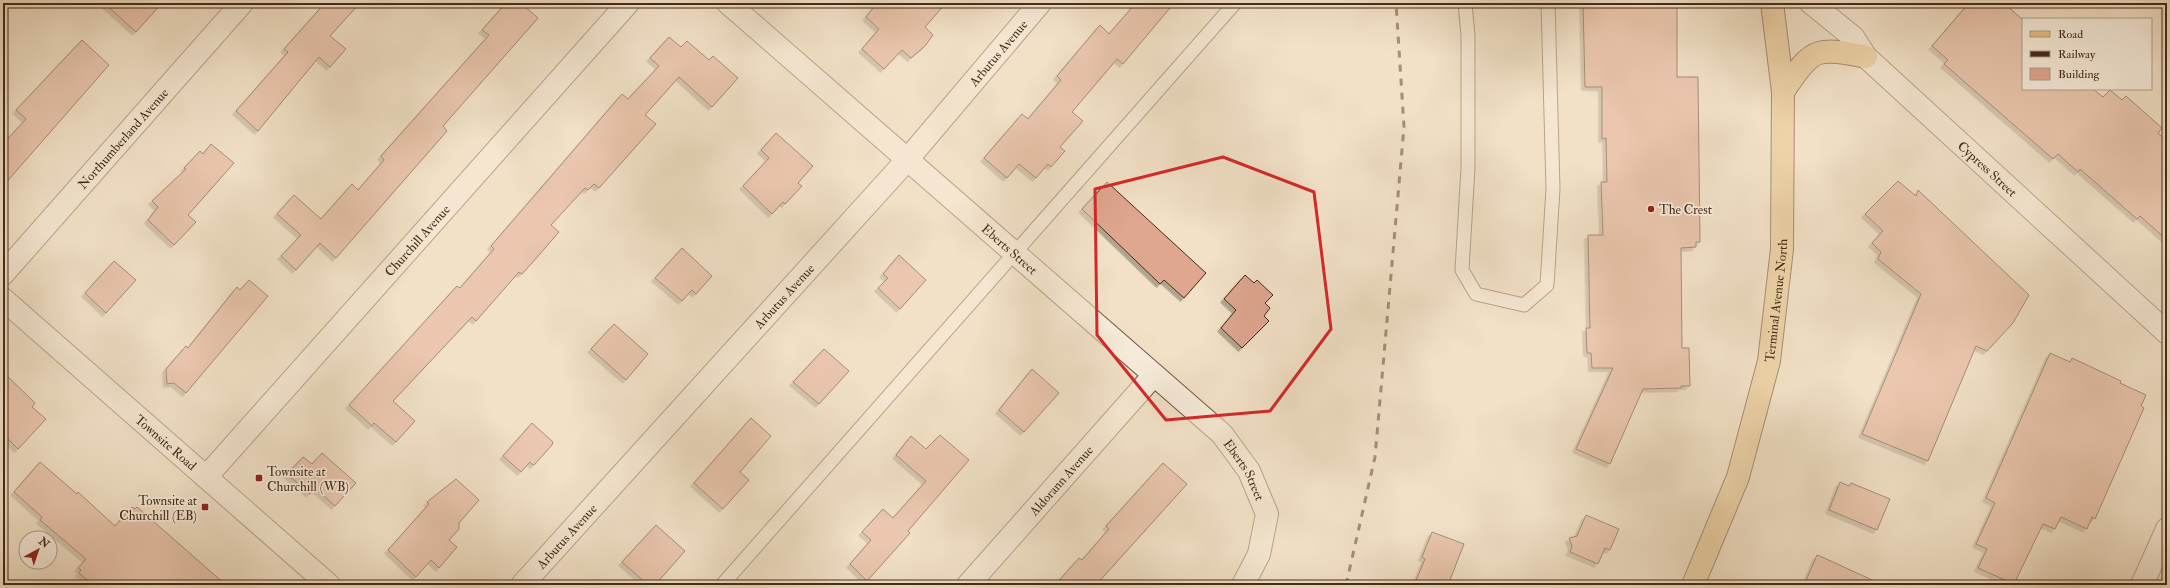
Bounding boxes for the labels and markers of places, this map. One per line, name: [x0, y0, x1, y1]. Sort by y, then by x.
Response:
place label: The Crest: [1659, 202, 1712, 218]
marker: The Crest: [1646, 204, 1656, 214]
place label: Townsite at Churchill (WB): [267, 464, 349, 495]
marker: Townsite at Churchill (WB): [254, 473, 264, 483]
place label: Townsite at Churchill (EB): [119, 493, 197, 524]
marker: Townsite at Churchill (EB): [200, 502, 210, 512]

